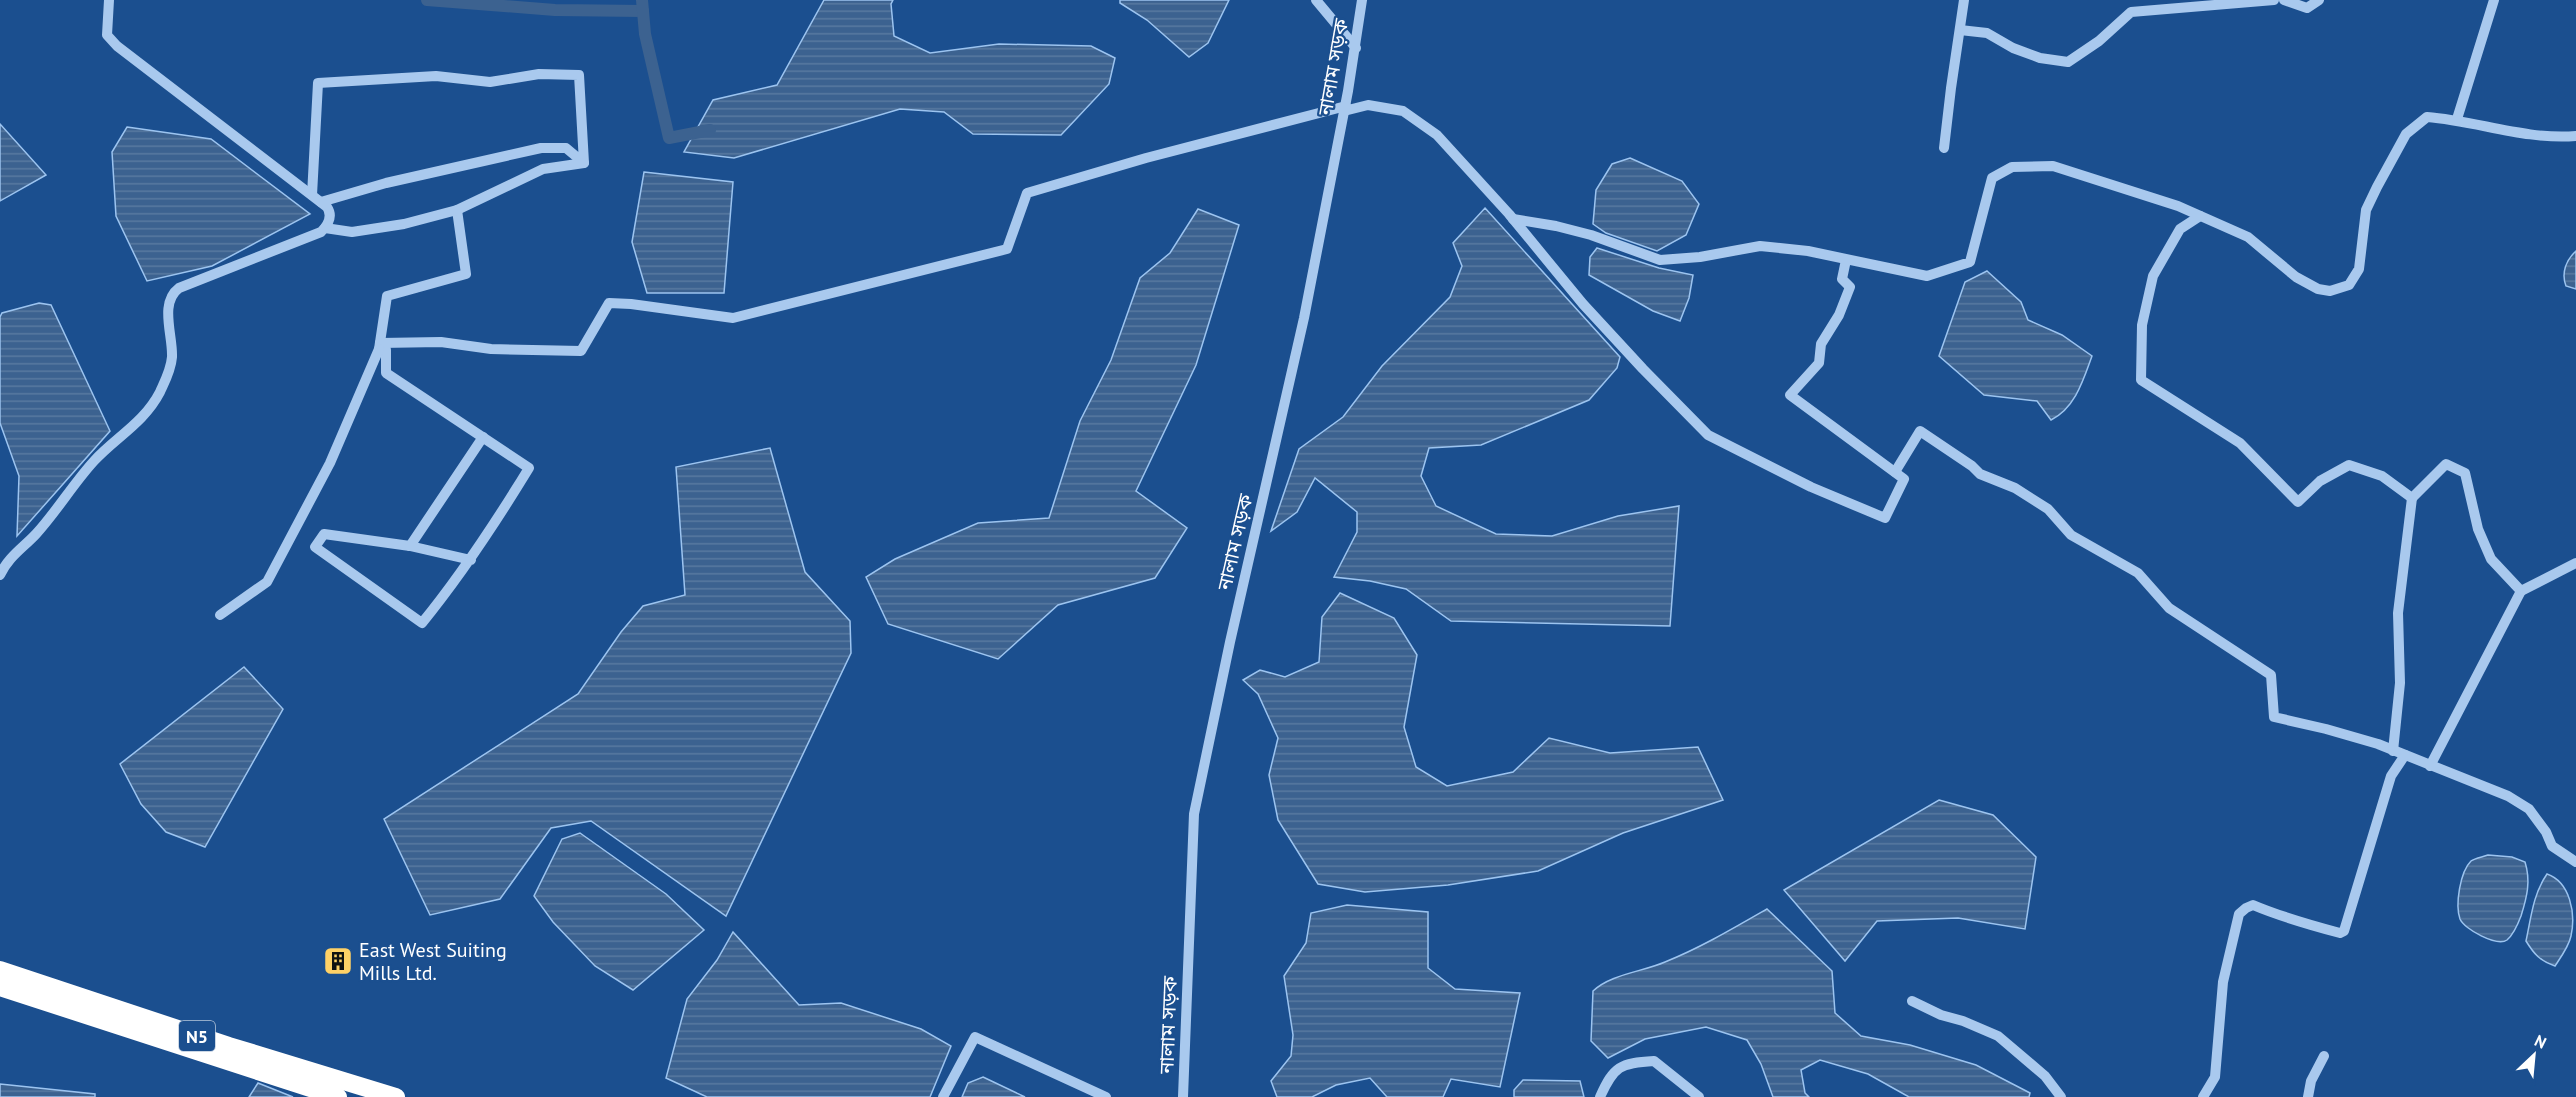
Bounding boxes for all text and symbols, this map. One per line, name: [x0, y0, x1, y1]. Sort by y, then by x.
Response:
street label: নালাম সড়ক: [1312, 16, 1354, 118]
street label: নালাম সড়ক: [1211, 491, 1259, 594]
place label: East West Suiting Mills Ltd.: [359, 937, 507, 986]
building icon: East West Suiting Mills Ltd.: [322, 945, 354, 977]
street label: নালাম সড়ক: [1153, 975, 1183, 1075]
road number: N5: [179, 1021, 215, 1051]
north arrow: [2504, 1025, 2564, 1085]
text: N: [2531, 1030, 2550, 1053]

